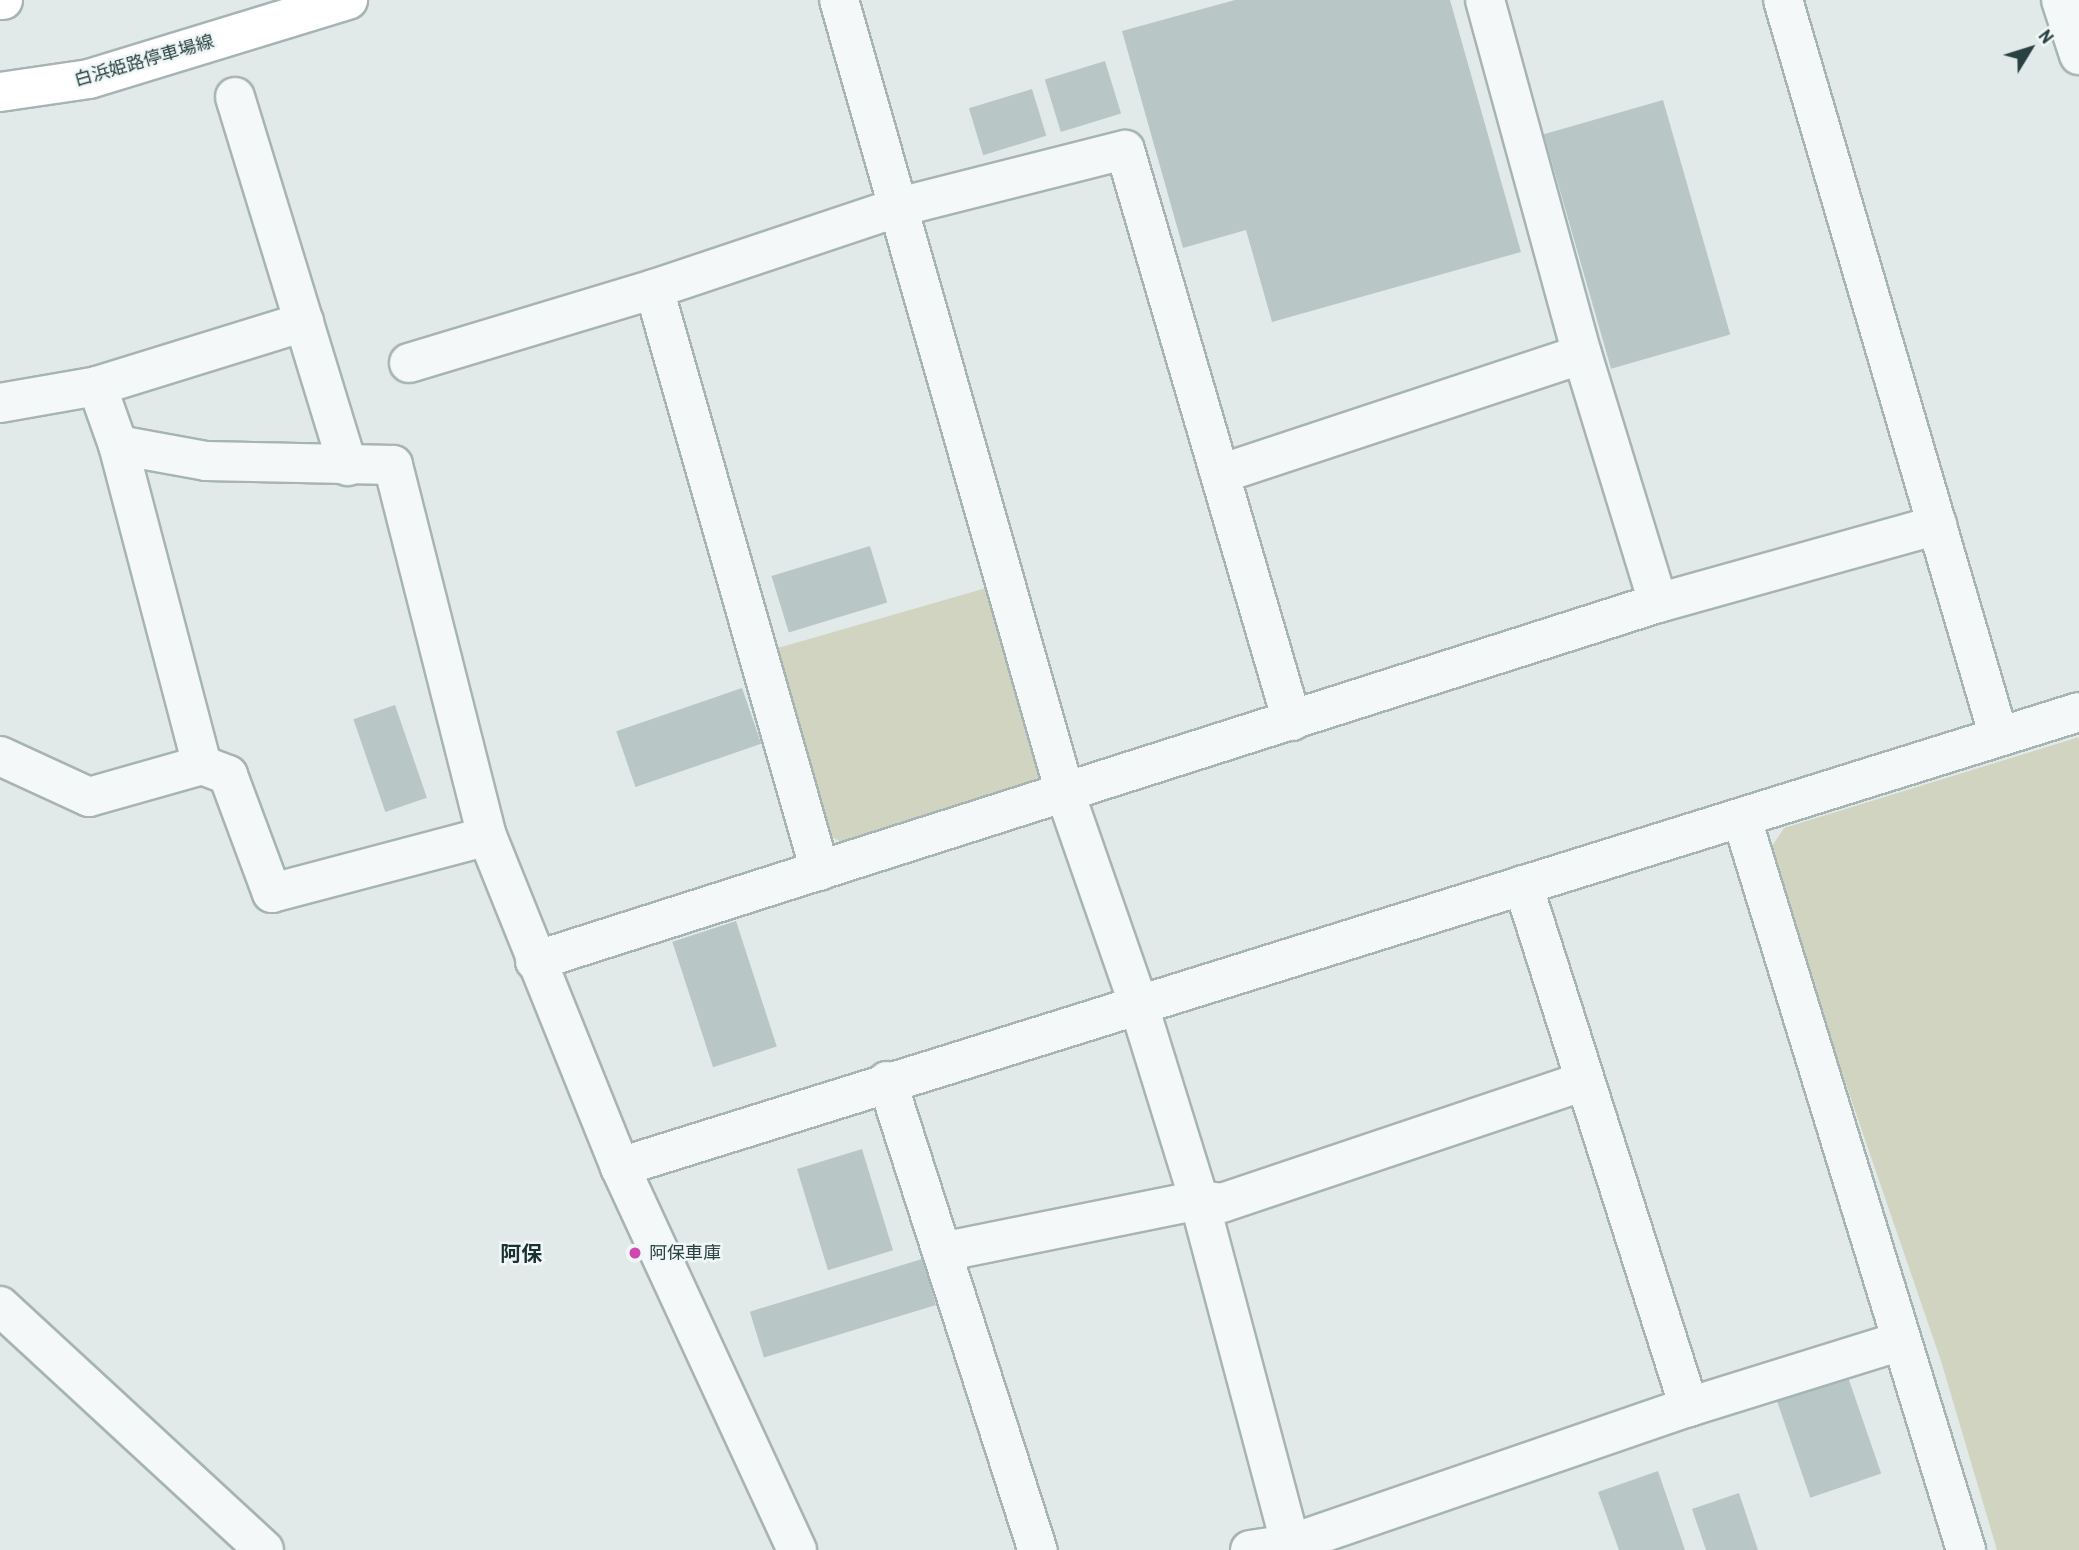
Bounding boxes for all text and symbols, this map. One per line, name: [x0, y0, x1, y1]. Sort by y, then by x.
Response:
north arrow: [1995, 14, 2065, 84]
text: N: [2033, 24, 2060, 49]
street label: 白浜姫路停車場線: [72, 31, 216, 91]
district label: 阿保: [500, 1241, 542, 1267]
place label: 阿保車庫: [649, 1242, 721, 1264]
marker: 阿保車庫: [627, 1245, 643, 1261]

